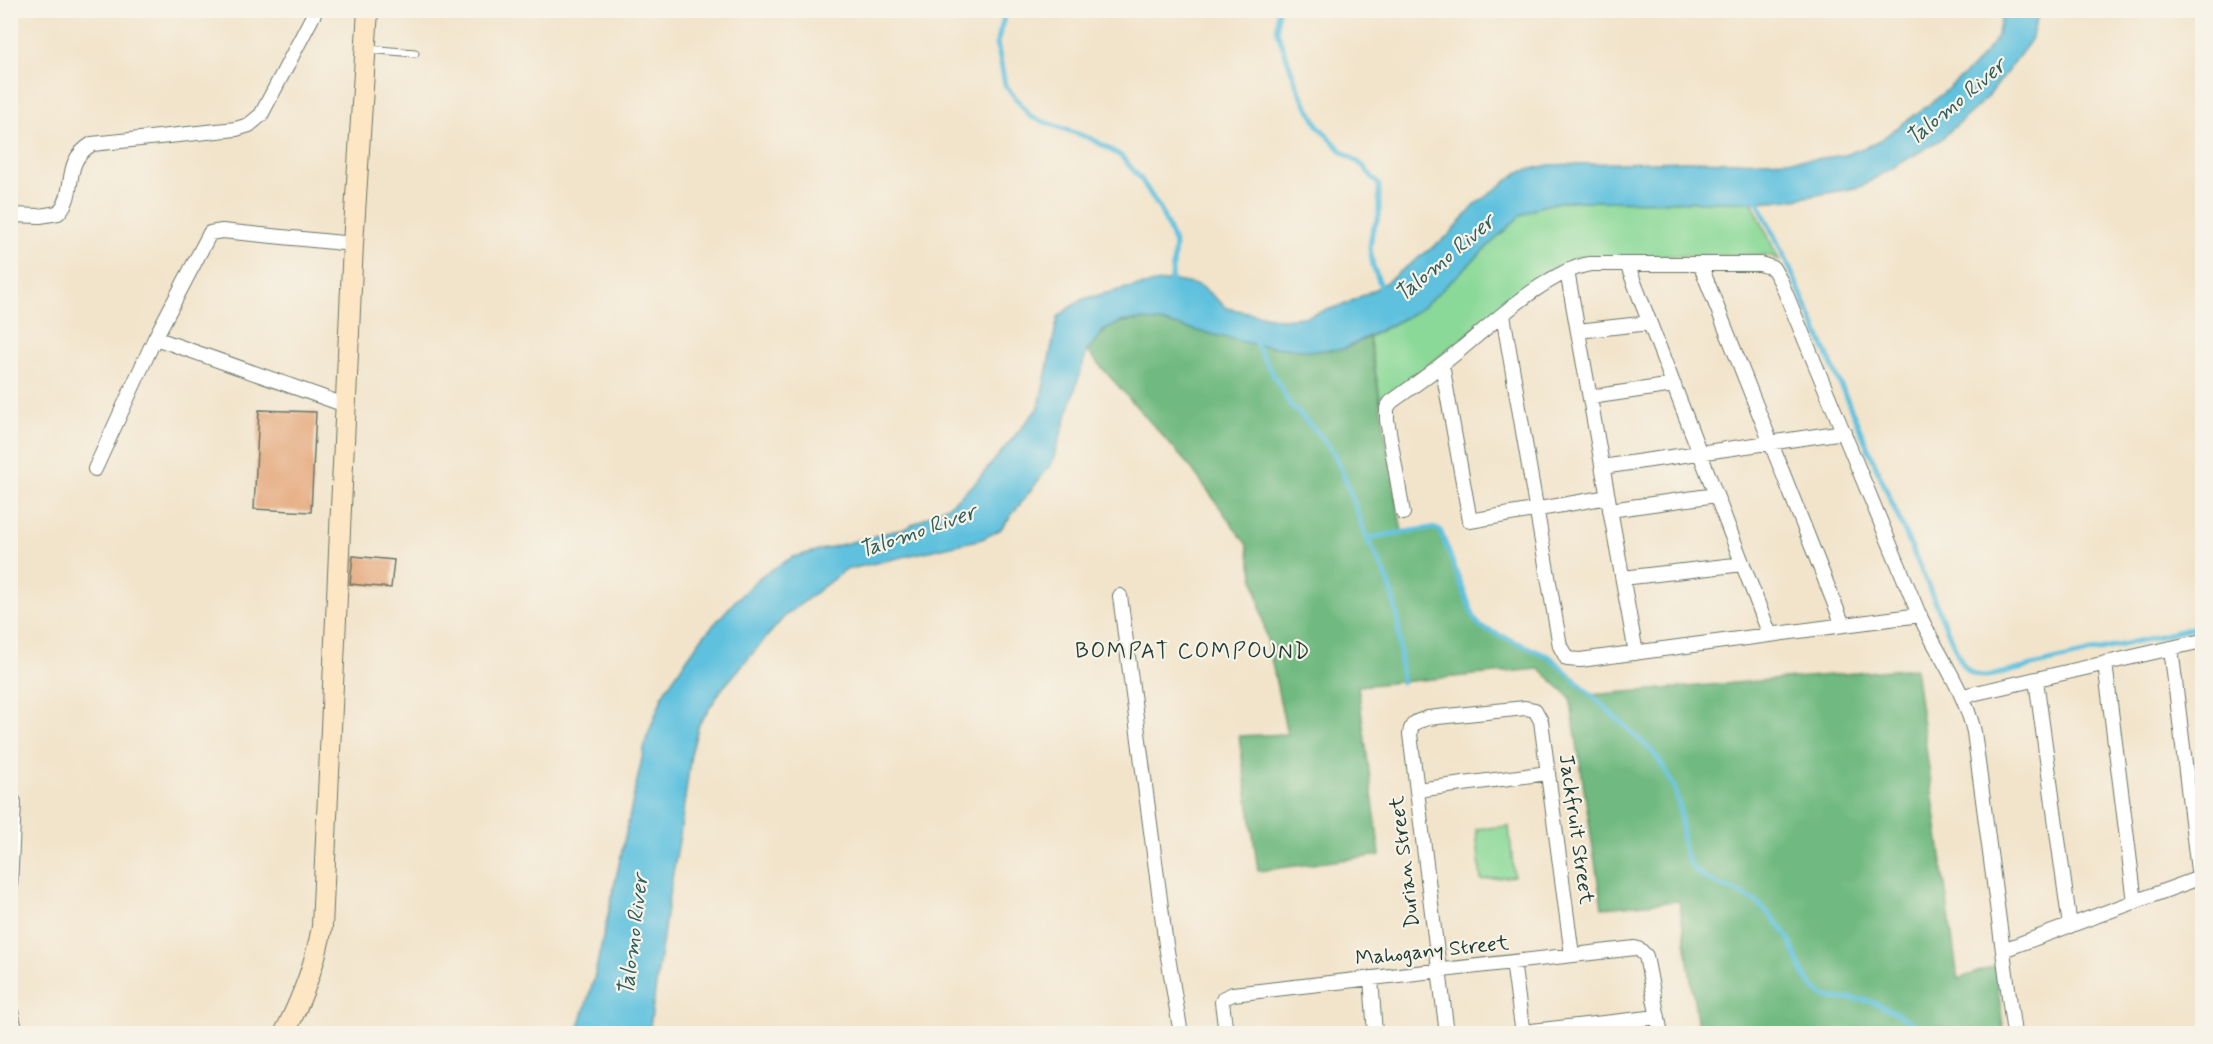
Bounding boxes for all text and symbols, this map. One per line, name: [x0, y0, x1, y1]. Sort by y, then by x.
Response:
water label: Talomo River: [1900, 51, 2014, 153]
water label: Talomo River: [1389, 207, 1503, 309]
water label: Talomo River: [855, 498, 983, 565]
district label: BOMPAT COMPOUND: [1075, 638, 1311, 666]
street label: Jackfruit Street: [1552, 752, 1601, 907]
street label: Durian Street: [1383, 794, 1427, 930]
water label: Talomo River: [613, 870, 656, 998]
street label: Mahogany Street: [1354, 929, 1511, 973]

